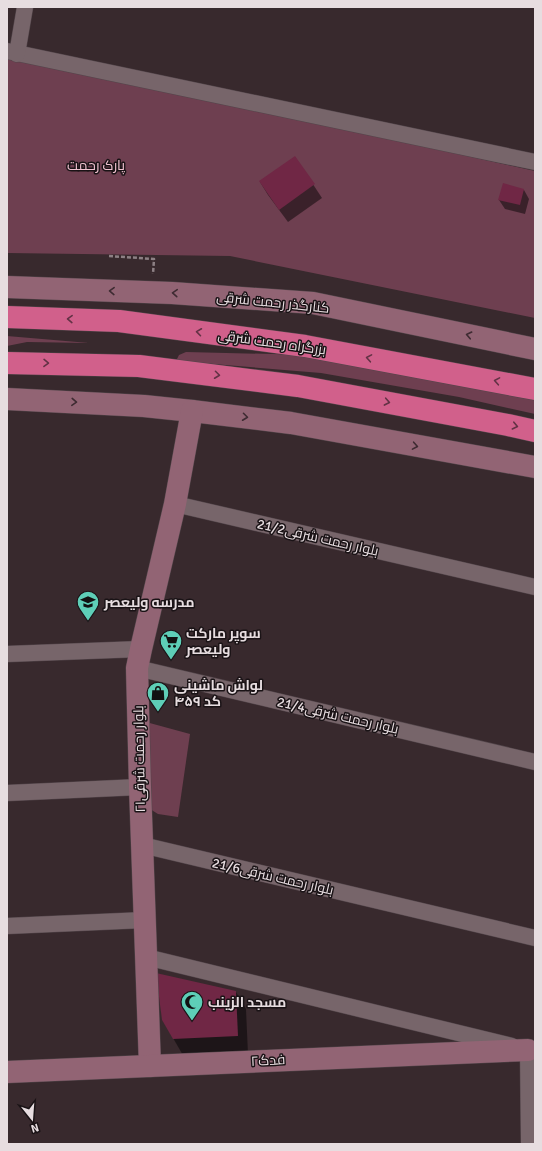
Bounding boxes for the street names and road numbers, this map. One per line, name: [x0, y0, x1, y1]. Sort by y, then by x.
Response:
street label: کنارگذر رحمت شرقی: [216, 288, 330, 317]
street label: بزرگراه رحمت شرقی: [217, 326, 327, 359]
street label: بلوار رحمت شرقی21/2: [255, 515, 380, 560]
street label: بلوار رحمت شرقی21/4: [275, 693, 400, 738]
street label: بلوار رحمت شرقی۲۱: [130, 705, 149, 813]
street label: بلوار رحمت شرقی21/6: [210, 854, 335, 899]
street label: فدک۲: [250, 1051, 286, 1070]

